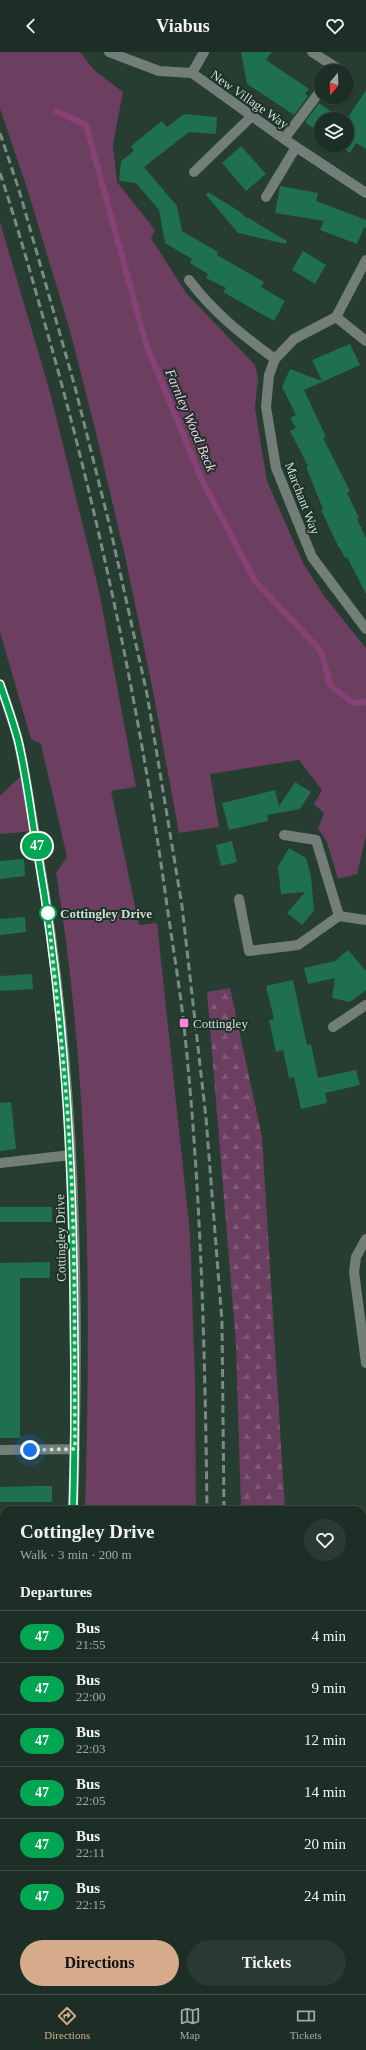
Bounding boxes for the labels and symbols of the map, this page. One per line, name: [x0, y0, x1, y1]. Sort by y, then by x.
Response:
north arrow: [314, 64, 354, 104]
street label: New Village Way: [208, 67, 292, 132]
water label: Farnley Wood Beck: [162, 366, 219, 474]
street label: Marchant Way: [282, 460, 323, 537]
line badge: 47: [19, 833, 55, 859]
marker: Cottingley Drive: [39, 904, 57, 922]
place label: Cottingley Drive: [60, 906, 152, 921]
place label: Cottingley: [193, 1016, 248, 1031]
marker: Cottingley: [178, 1017, 190, 1029]
street label: Cottingley Drive: [52, 1194, 69, 1282]
your location: [20, 1440, 40, 1460]

